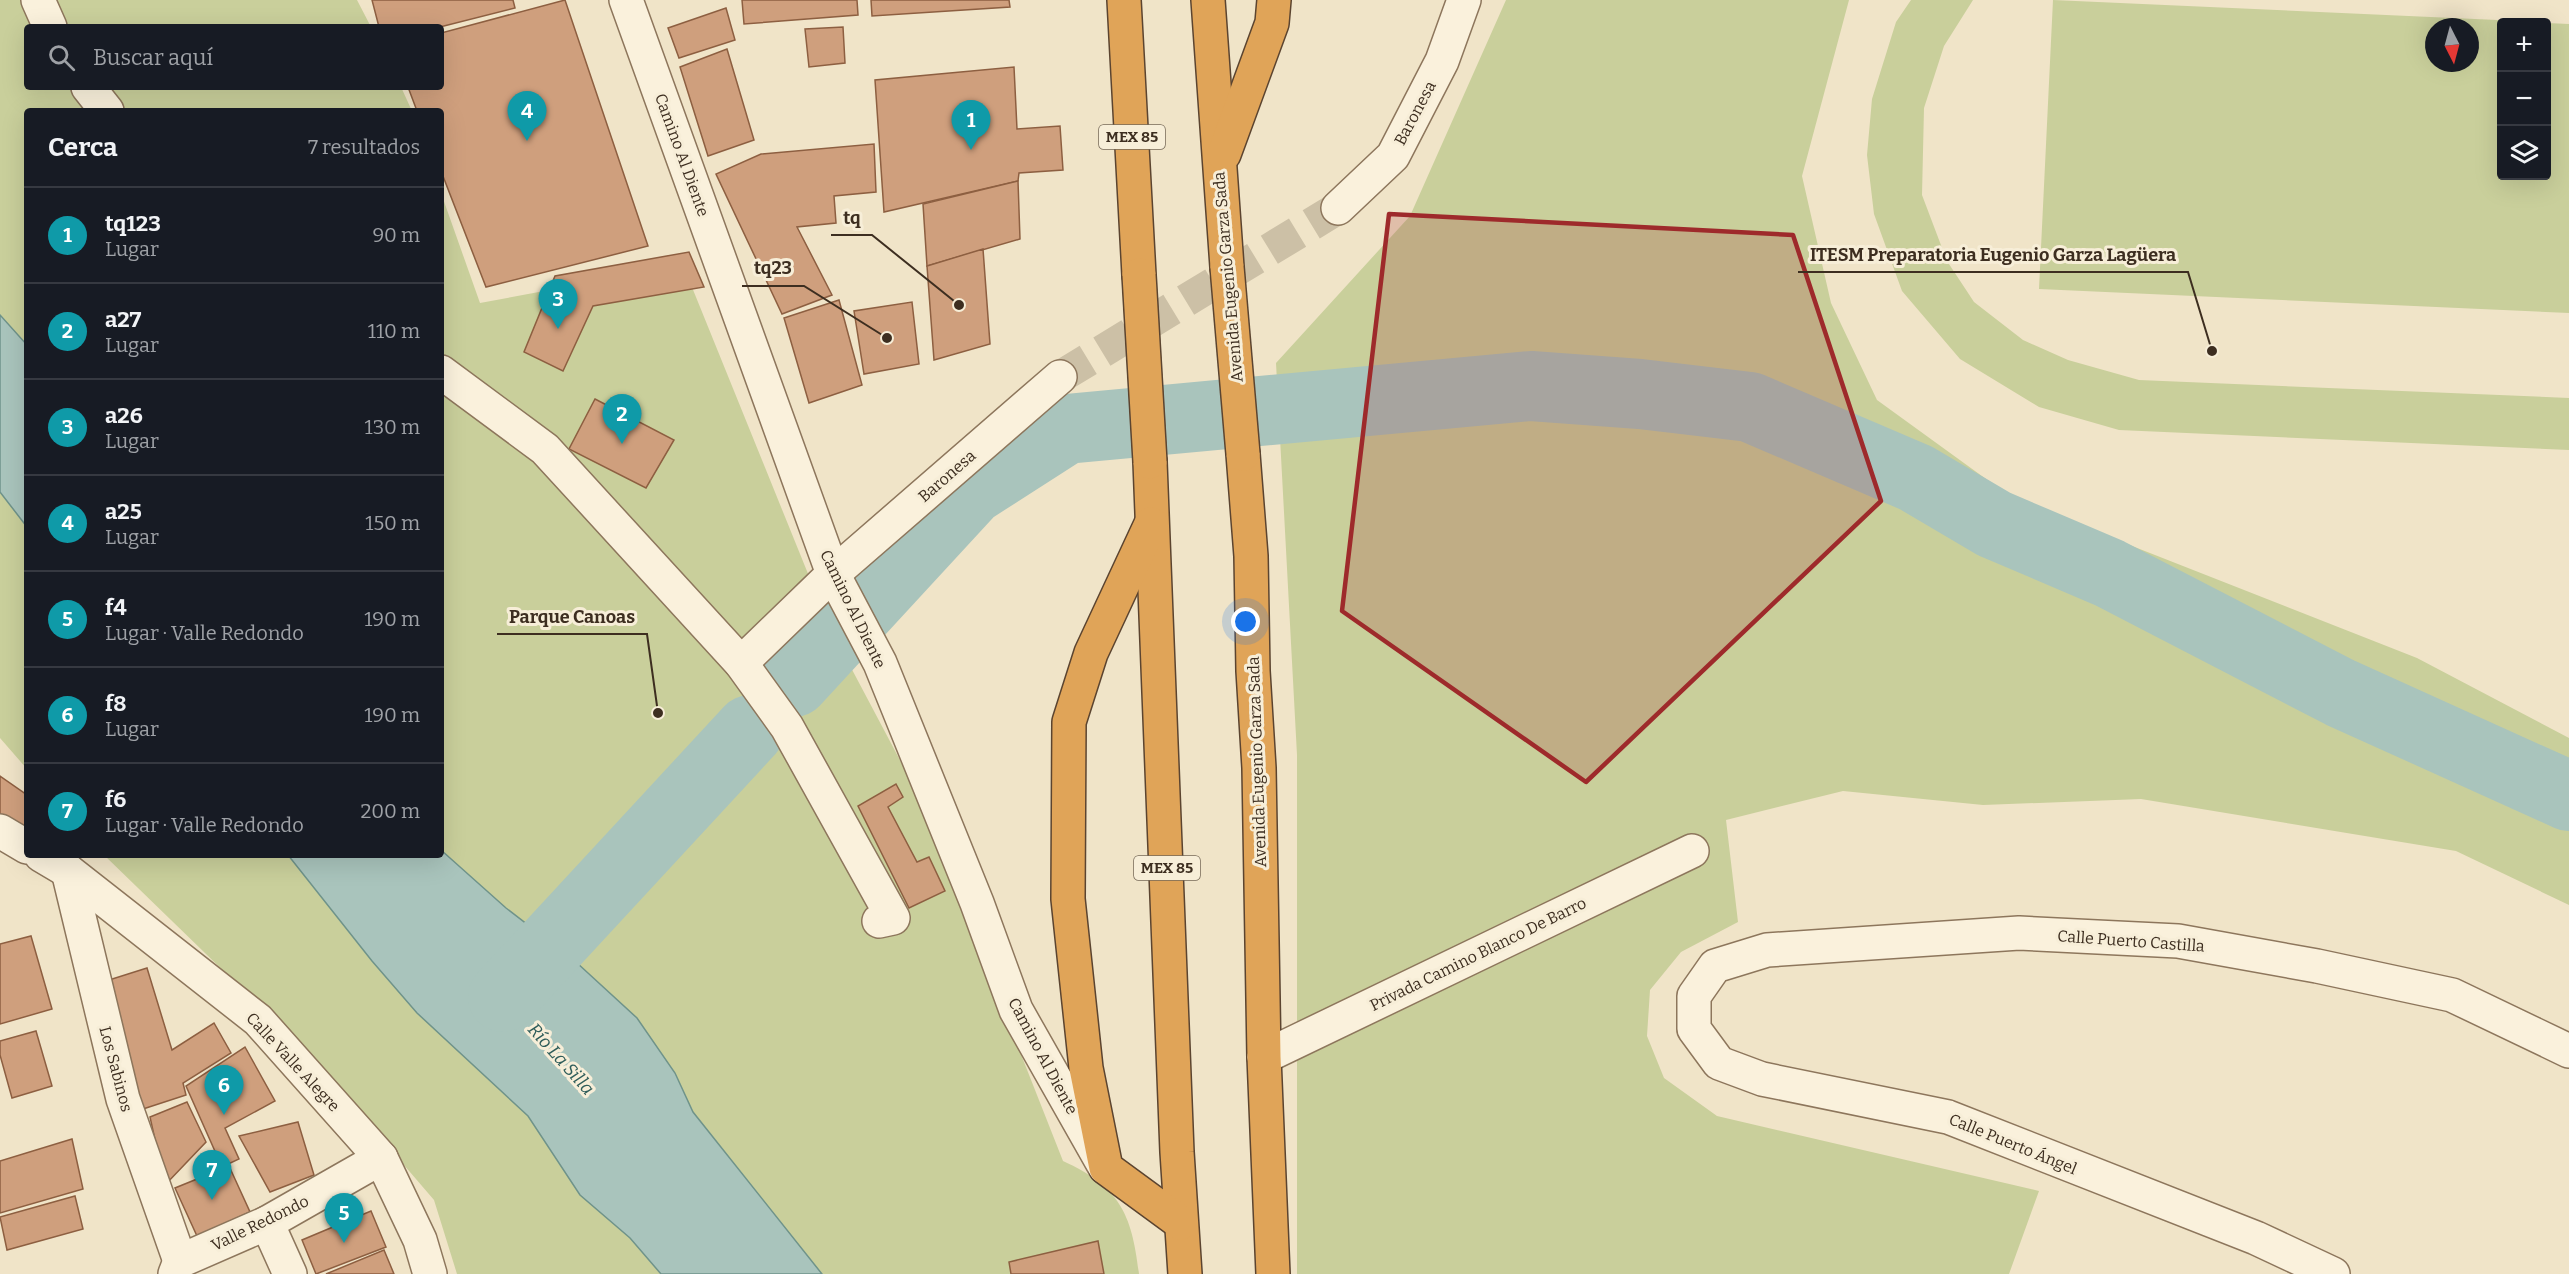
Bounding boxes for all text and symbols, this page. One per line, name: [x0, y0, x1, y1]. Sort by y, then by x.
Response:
north arrow: [2425, 18, 2479, 72]
map controls: [2497, 18, 2551, 180]
button: +: [2497, 18, 2551, 72]
search box: [24, 24, 444, 90]
icon: search: [45, 41, 78, 74]
text: Buscar aquí: [93, 44, 213, 71]
button: −: [2497, 72, 2551, 126]
street label: Baronesa: [1390, 77, 1440, 148]
street label: Camino Al Diente: [651, 91, 713, 219]
pin: 4: [508, 92, 546, 141]
pin: 1: [952, 100, 990, 150]
road number: MEX 85: [1099, 125, 1165, 149]
button: layers: [2497, 126, 2551, 180]
text: Cerca: [48, 132, 118, 163]
text: 7 resultados: [308, 135, 420, 159]
street label: Avenida Eugenio Garza Sada: [1209, 171, 1247, 383]
callout: tq: [831, 199, 872, 235]
text: tq: [843, 207, 861, 229]
text: tq123: [105, 210, 161, 237]
text: 1: [63, 223, 72, 247]
text: 90 m: [372, 223, 420, 247]
callout: ITESM Preparatoria Eugenio Garza Lagüera: [1798, 236, 2188, 272]
text: Lugar: [105, 237, 159, 261]
text: ITESM Preparatoria Eugenio Garza Lagüera: [1810, 244, 2176, 266]
callout: tq23: [742, 250, 804, 286]
text: tq23: [754, 257, 792, 279]
pin: 3: [538, 280, 578, 329]
text: a27: [105, 306, 141, 333]
text: 2: [62, 319, 73, 343]
text: 110 m: [368, 319, 420, 343]
text: Lugar: [105, 333, 159, 357]
pin: 2: [602, 394, 642, 444]
text: a26: [105, 402, 143, 429]
text: 3: [62, 415, 73, 439]
text: 130 m: [365, 415, 420, 439]
text: Lugar: [105, 429, 159, 453]
street label: Baronesa: [914, 446, 980, 506]
text: a25: [105, 498, 142, 525]
text: 4: [61, 511, 74, 535]
text: 150 m: [365, 511, 420, 535]
text: Lugar: [105, 525, 159, 549]
street label: Camino Al Diente: [816, 547, 890, 671]
text: f4: [105, 594, 127, 621]
callout: Parque Canoas: [497, 598, 647, 634]
text: Parque Canoas: [509, 606, 635, 628]
text: 5: [62, 607, 73, 631]
text: 190 m: [364, 607, 420, 631]
your location: [1231, 607, 1260, 636]
text: Lugar · Valle Redondo: [105, 621, 304, 645]
street label: Avenida Eugenio Garza Sada: [1244, 656, 1270, 868]
text: f8: [105, 690, 126, 717]
text: 6: [62, 703, 73, 727]
text: 190 m: [364, 703, 420, 727]
text: Lugar: [105, 717, 159, 741]
text: f6: [105, 786, 126, 813]
text: 7: [62, 799, 73, 823]
text: 200 m: [360, 799, 420, 823]
text: Lugar · Valle Redondo: [105, 813, 304, 837]
road number: MEX 85: [1134, 856, 1200, 880]
street label: Privada Camino Blanco De Barro: [1367, 893, 1589, 1015]
street label: Calle Puerto Castilla: [2057, 926, 2206, 956]
street label: Camino Al Diente: [1004, 994, 1082, 1118]
street label: Calle Valle Alegre: [242, 1009, 344, 1115]
water label: Río La Silla: [523, 1019, 599, 1099]
street label: Los Sabinos: [95, 1024, 137, 1114]
pin: 6: [204, 1066, 244, 1115]
street label: Calle Puerto Ángel: [1946, 1109, 2080, 1178]
pin: 7: [192, 1150, 232, 1200]
street label: Valle Redondo: [208, 1191, 312, 1255]
pin: 5: [324, 1194, 364, 1243]

